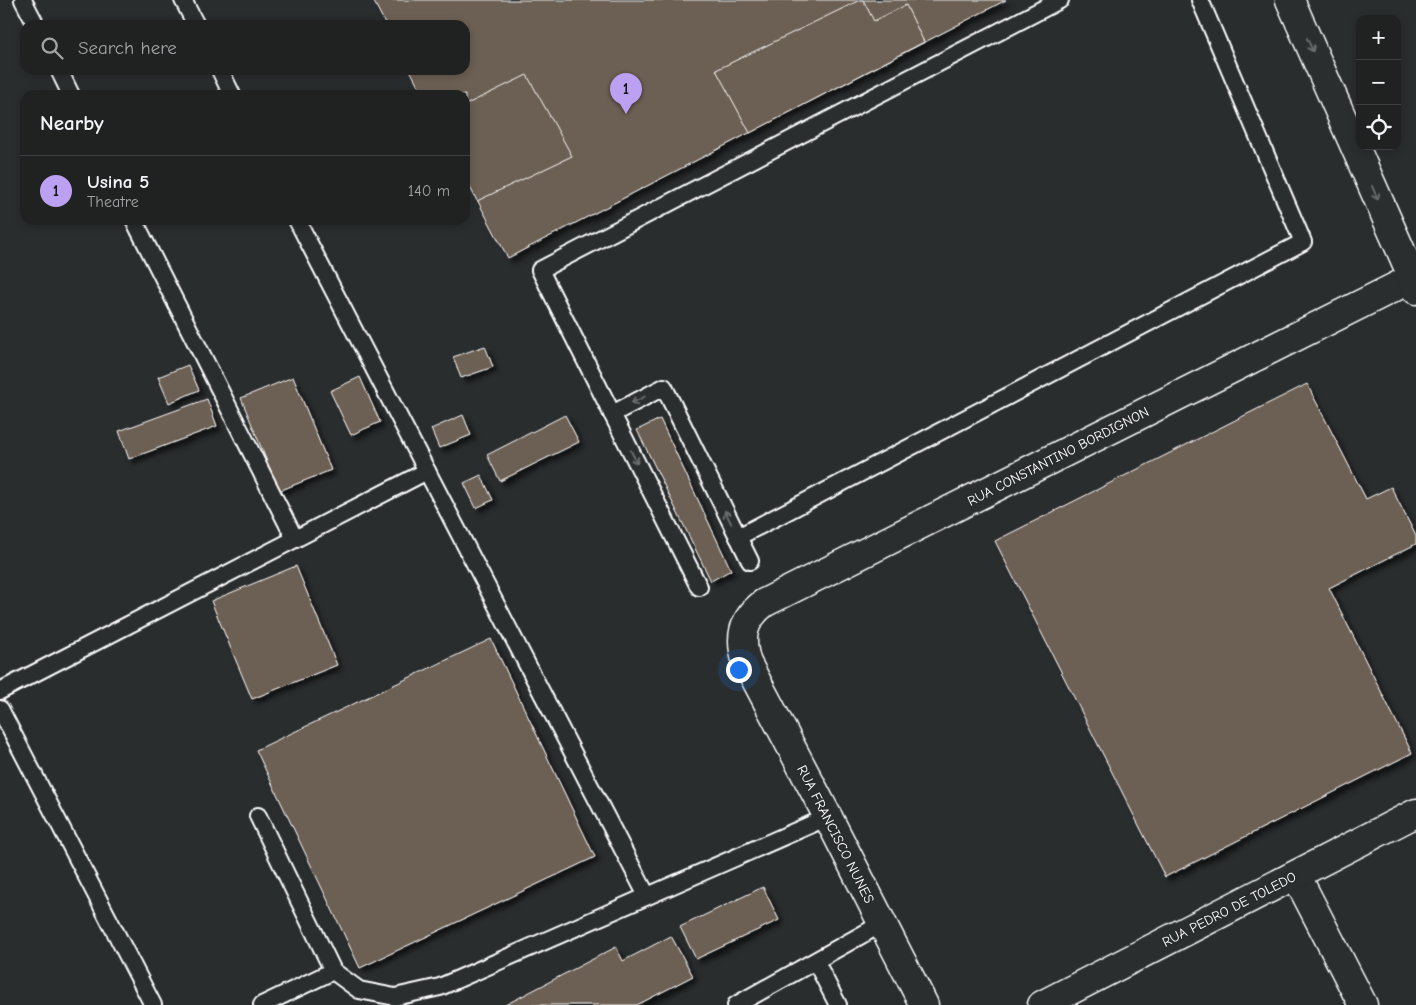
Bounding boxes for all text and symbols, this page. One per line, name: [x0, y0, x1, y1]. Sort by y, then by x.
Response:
map controls: [1356, 15, 1401, 150]
button: +: [1356, 15, 1401, 60]
search box: [20, 20, 470, 75]
icon: search: [38, 34, 66, 62]
text: Search here: [78, 37, 177, 59]
one-way arrow: [1305, 37, 1315, 52]
button: −: [1356, 60, 1401, 105]
pin: 1: [610, 73, 642, 114]
button: locate: [1356, 105, 1401, 150]
text: Nearby: [40, 111, 104, 135]
text: Usina 5: [87, 171, 149, 193]
text: 1: [53, 182, 59, 200]
text: 140 m: [408, 182, 450, 200]
one-way arrow: [1371, 185, 1381, 200]
text: Theatre: [87, 193, 139, 211]
one-way arrow: [631, 396, 646, 405]
street label: RUA CONSTANTINO BORDIGNON: [965, 403, 1152, 510]
one-way arrow: [629, 450, 639, 465]
one-way arrow: [723, 510, 732, 525]
your location: [726, 657, 752, 683]
street label: RUA FRANCISCO NUNES: [793, 762, 878, 906]
street label: RUA PEDRO DE TOLEDO: [1159, 868, 1299, 951]

